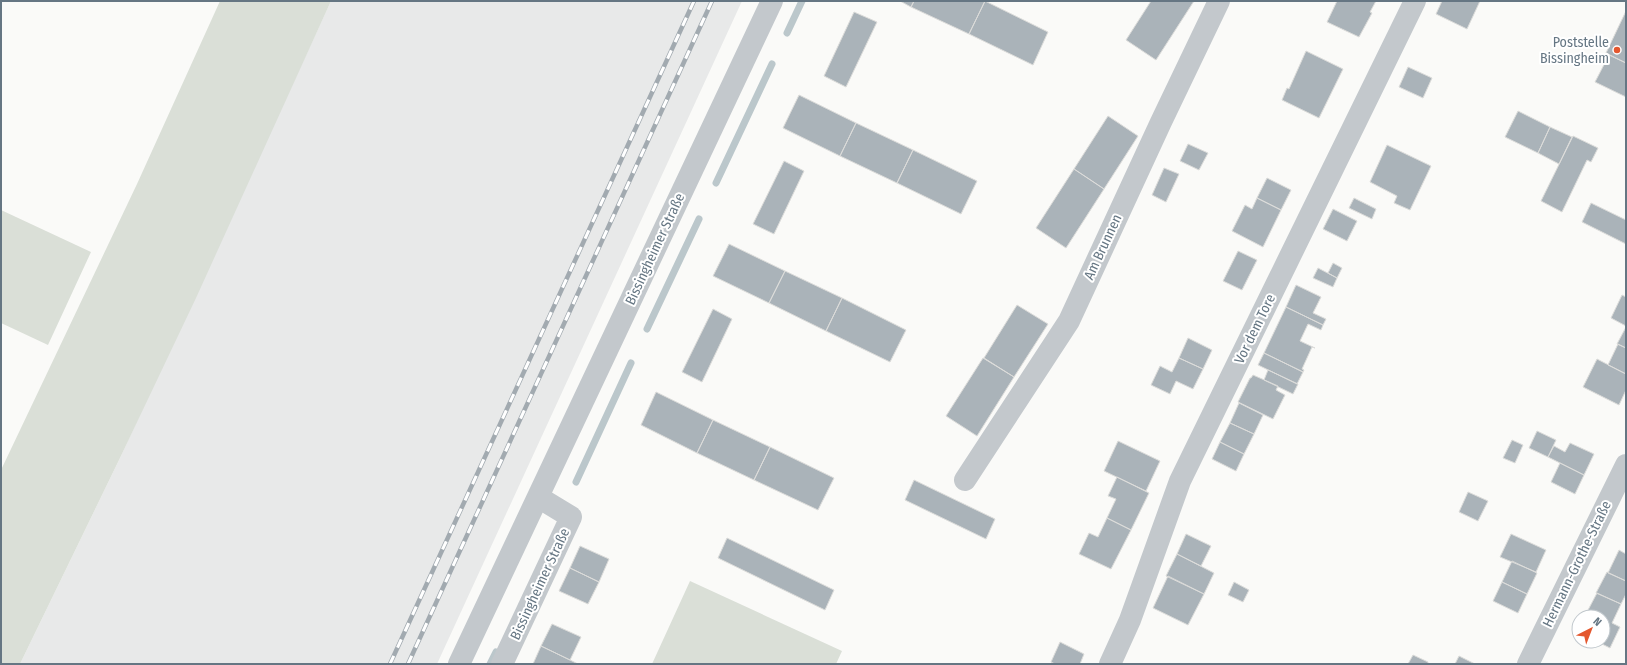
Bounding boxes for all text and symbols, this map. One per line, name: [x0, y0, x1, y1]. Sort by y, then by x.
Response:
place label: Poststelle Bissingheim: [1540, 34, 1609, 67]
marker: Poststelle Bissingheim: [1612, 45, 1622, 55]
street label: Bissingheimer Straße: [622, 190, 688, 308]
street label: Am Brunnen: [1080, 212, 1126, 282]
street label: Vor dem Tore: [1231, 291, 1279, 367]
street label: Hermann-Grothe-Straße: [1539, 498, 1615, 630]
street label: Bissingheimer Straße: [507, 525, 573, 643]
north arrow: [1571, 609, 1611, 649]
text: N: [1591, 615, 1604, 629]

